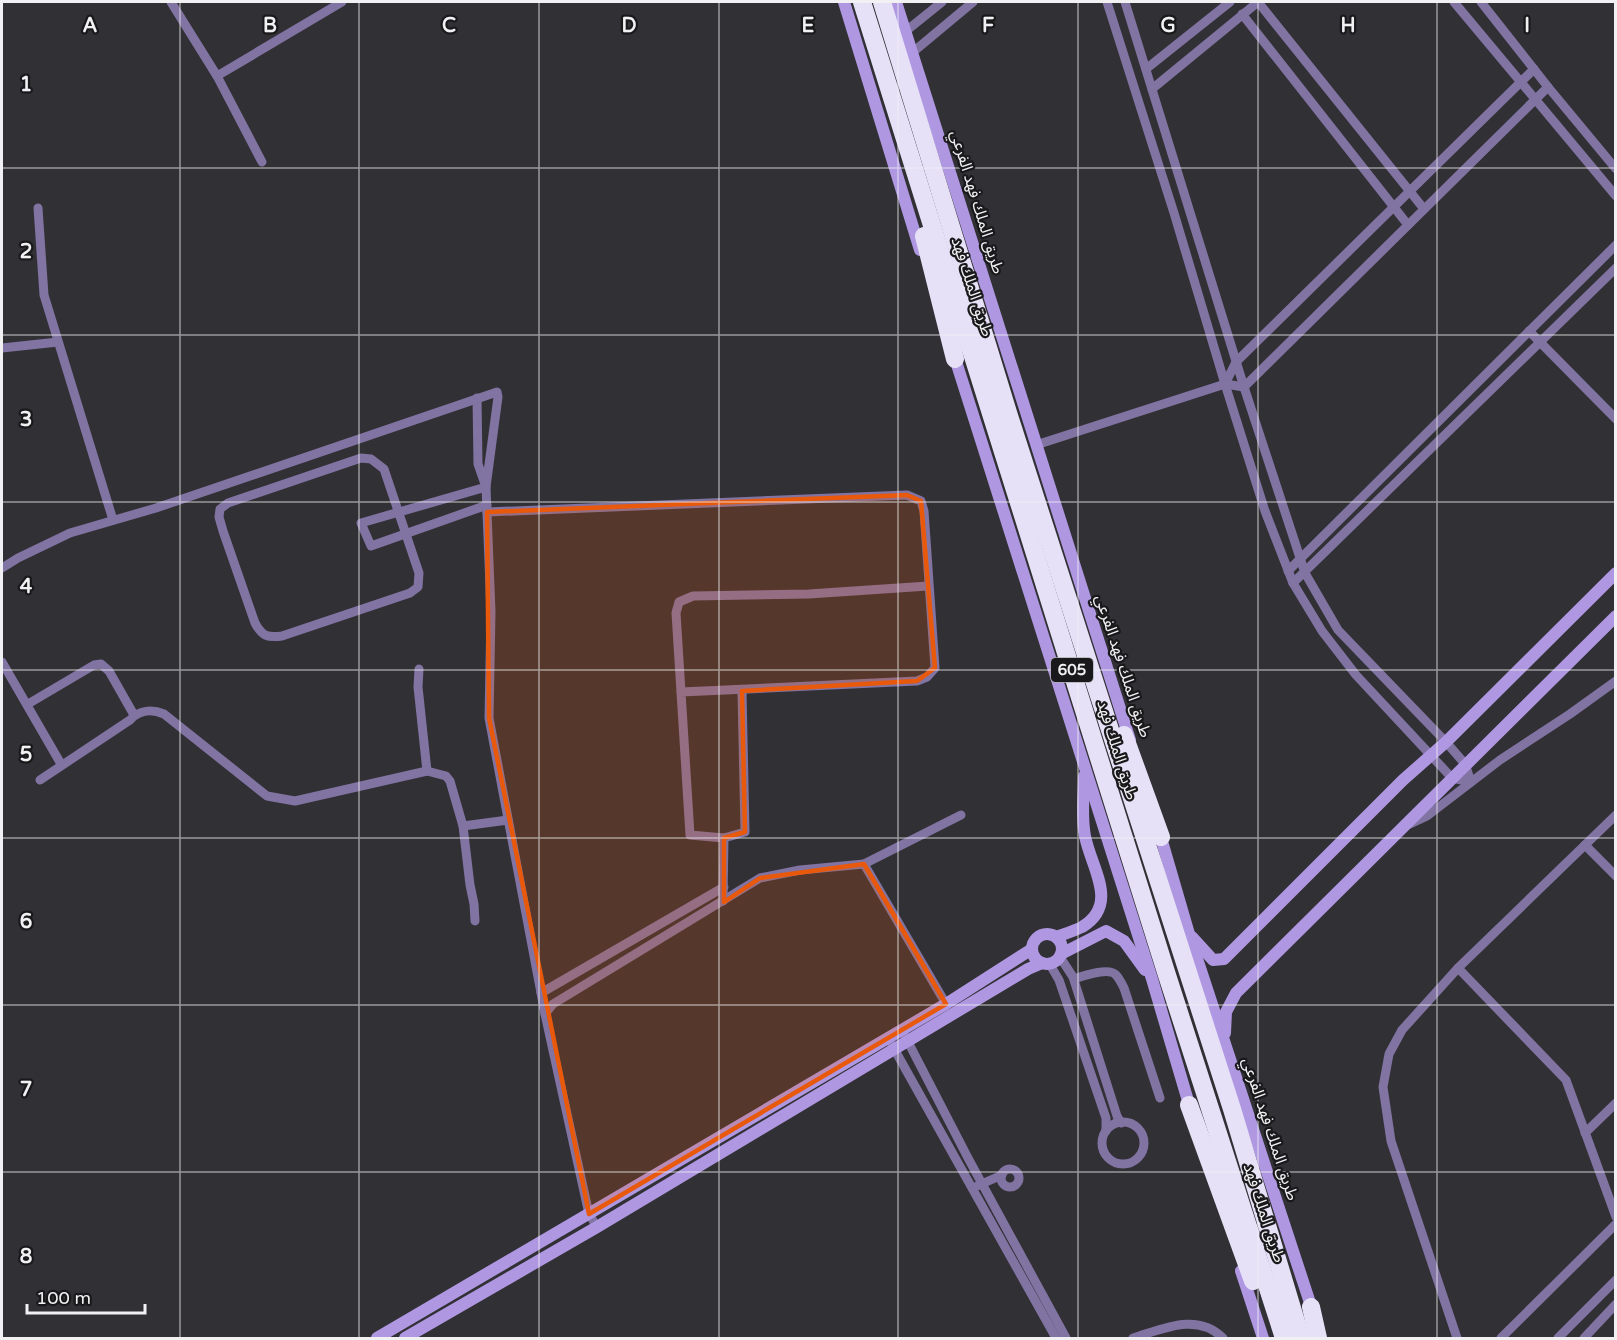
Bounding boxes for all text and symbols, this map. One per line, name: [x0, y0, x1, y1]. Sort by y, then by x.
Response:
text: A: [83, 14, 98, 38]
text: B: [263, 14, 277, 38]
text: C: [442, 14, 456, 38]
text: D: [621, 14, 637, 38]
text: E: [802, 14, 815, 38]
text: F: [982, 14, 994, 38]
text: G: [1160, 14, 1176, 38]
text: H: [1340, 14, 1356, 38]
text: I: [1524, 14, 1530, 38]
text: 1: [20, 73, 32, 97]
street label: طريق الملك فهد الفرعي: [944, 128, 1008, 277]
street label: طريق الملك فهد: [947, 235, 998, 339]
text: 2: [20, 240, 32, 264]
text: 3: [20, 408, 32, 432]
text: 4: [20, 575, 33, 599]
street label: طريق الملك فهد الفرعي: [1089, 592, 1156, 741]
road number: 605: [1051, 658, 1093, 682]
street label: طريق الملك فهد: [1092, 698, 1142, 802]
text: 5: [20, 743, 32, 767]
text: 6: [20, 910, 32, 934]
street label: طريق الملك فهد الفرعي: [1236, 1055, 1303, 1204]
text: 7: [20, 1078, 32, 1102]
street label: طريق الملك فهد: [1239, 1161, 1290, 1265]
text: 8: [20, 1245, 32, 1269]
scale bar: [27, 1277, 146, 1315]
text: 100 m: [36, 1287, 91, 1309]

